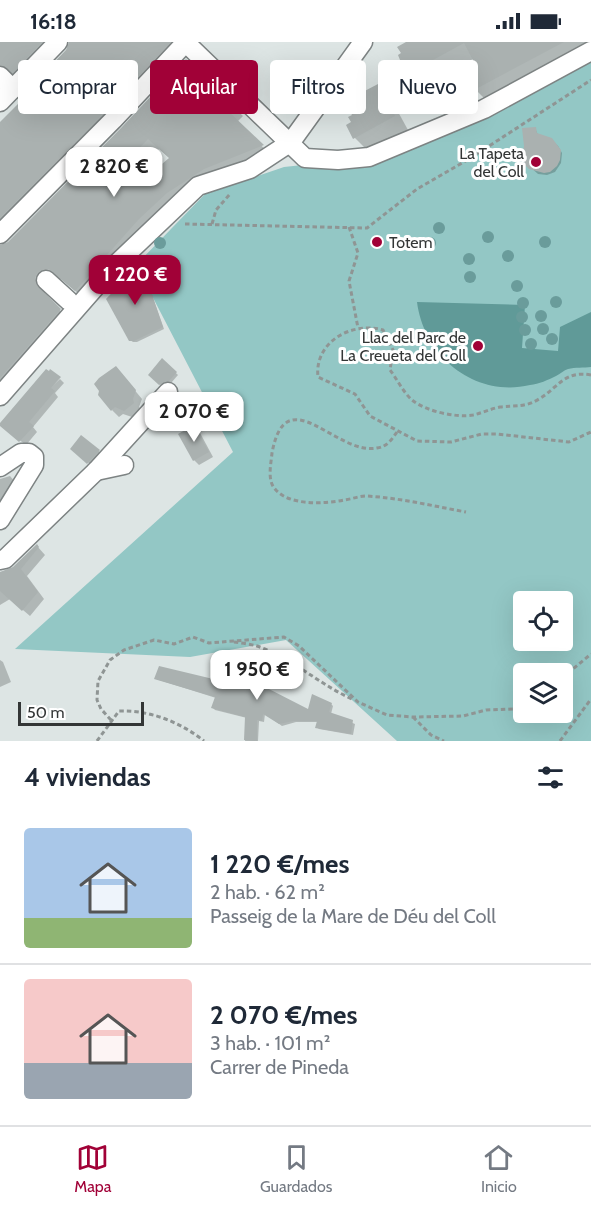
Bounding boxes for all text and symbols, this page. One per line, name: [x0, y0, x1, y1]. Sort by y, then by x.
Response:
text: 16:18: [30, 8, 77, 35]
chip: Comprar: [18, 60, 138, 114]
chip: Alquilar: [150, 60, 258, 114]
chip: Filtros: [270, 60, 366, 114]
chip: Nuevo: [378, 60, 478, 114]
place label: La Tapeta del Coll: [459, 144, 524, 181]
pin: 2 820 €: [59, 147, 169, 198]
text: 2 820 €: [79, 154, 149, 178]
marker: La Tapeta del Coll: [529, 155, 543, 169]
place label: Totem: [389, 233, 433, 252]
marker: Totem: [370, 235, 384, 249]
pin: 1 220 €: [80, 255, 190, 306]
text: 1 220 €: [103, 262, 167, 286]
place label: Llac del Parc de La Creueta del Coll: [340, 328, 466, 365]
marker: Llac del Parc de La Creueta del Coll: [471, 339, 485, 353]
pin: 2 070 €: [139, 392, 249, 443]
text: 2 070 €: [159, 399, 229, 423]
map controls: [513, 591, 573, 723]
button: locate: [513, 591, 573, 651]
pin: 1 950 €: [202, 650, 312, 701]
text: 1 950 €: [224, 657, 290, 681]
button: layers: [513, 663, 573, 723]
scale bar: [18, 699, 144, 726]
text: 50 m: [27, 703, 64, 722]
text: 4 viviendas: [24, 761, 151, 793]
icon: filters: [534, 761, 567, 794]
text: 1 220 €/mes: [210, 848, 349, 880]
icon: home: [72, 852, 144, 924]
text: 2 hab. · 62 m²: [210, 880, 325, 904]
text: Passeig de la Mare de Déu del Coll: [210, 904, 496, 928]
text: 2 070 €/mes: [210, 999, 358, 1031]
icon: home: [72, 1003, 144, 1075]
text: 3 hab. · 101 m²: [210, 1031, 330, 1055]
text: Carrer de Pineda: [210, 1055, 349, 1079]
tab: Mapa: [74, 1141, 111, 1196]
tab: Guardados: [260, 1141, 332, 1196]
tab: Inicio: [481, 1141, 517, 1196]

